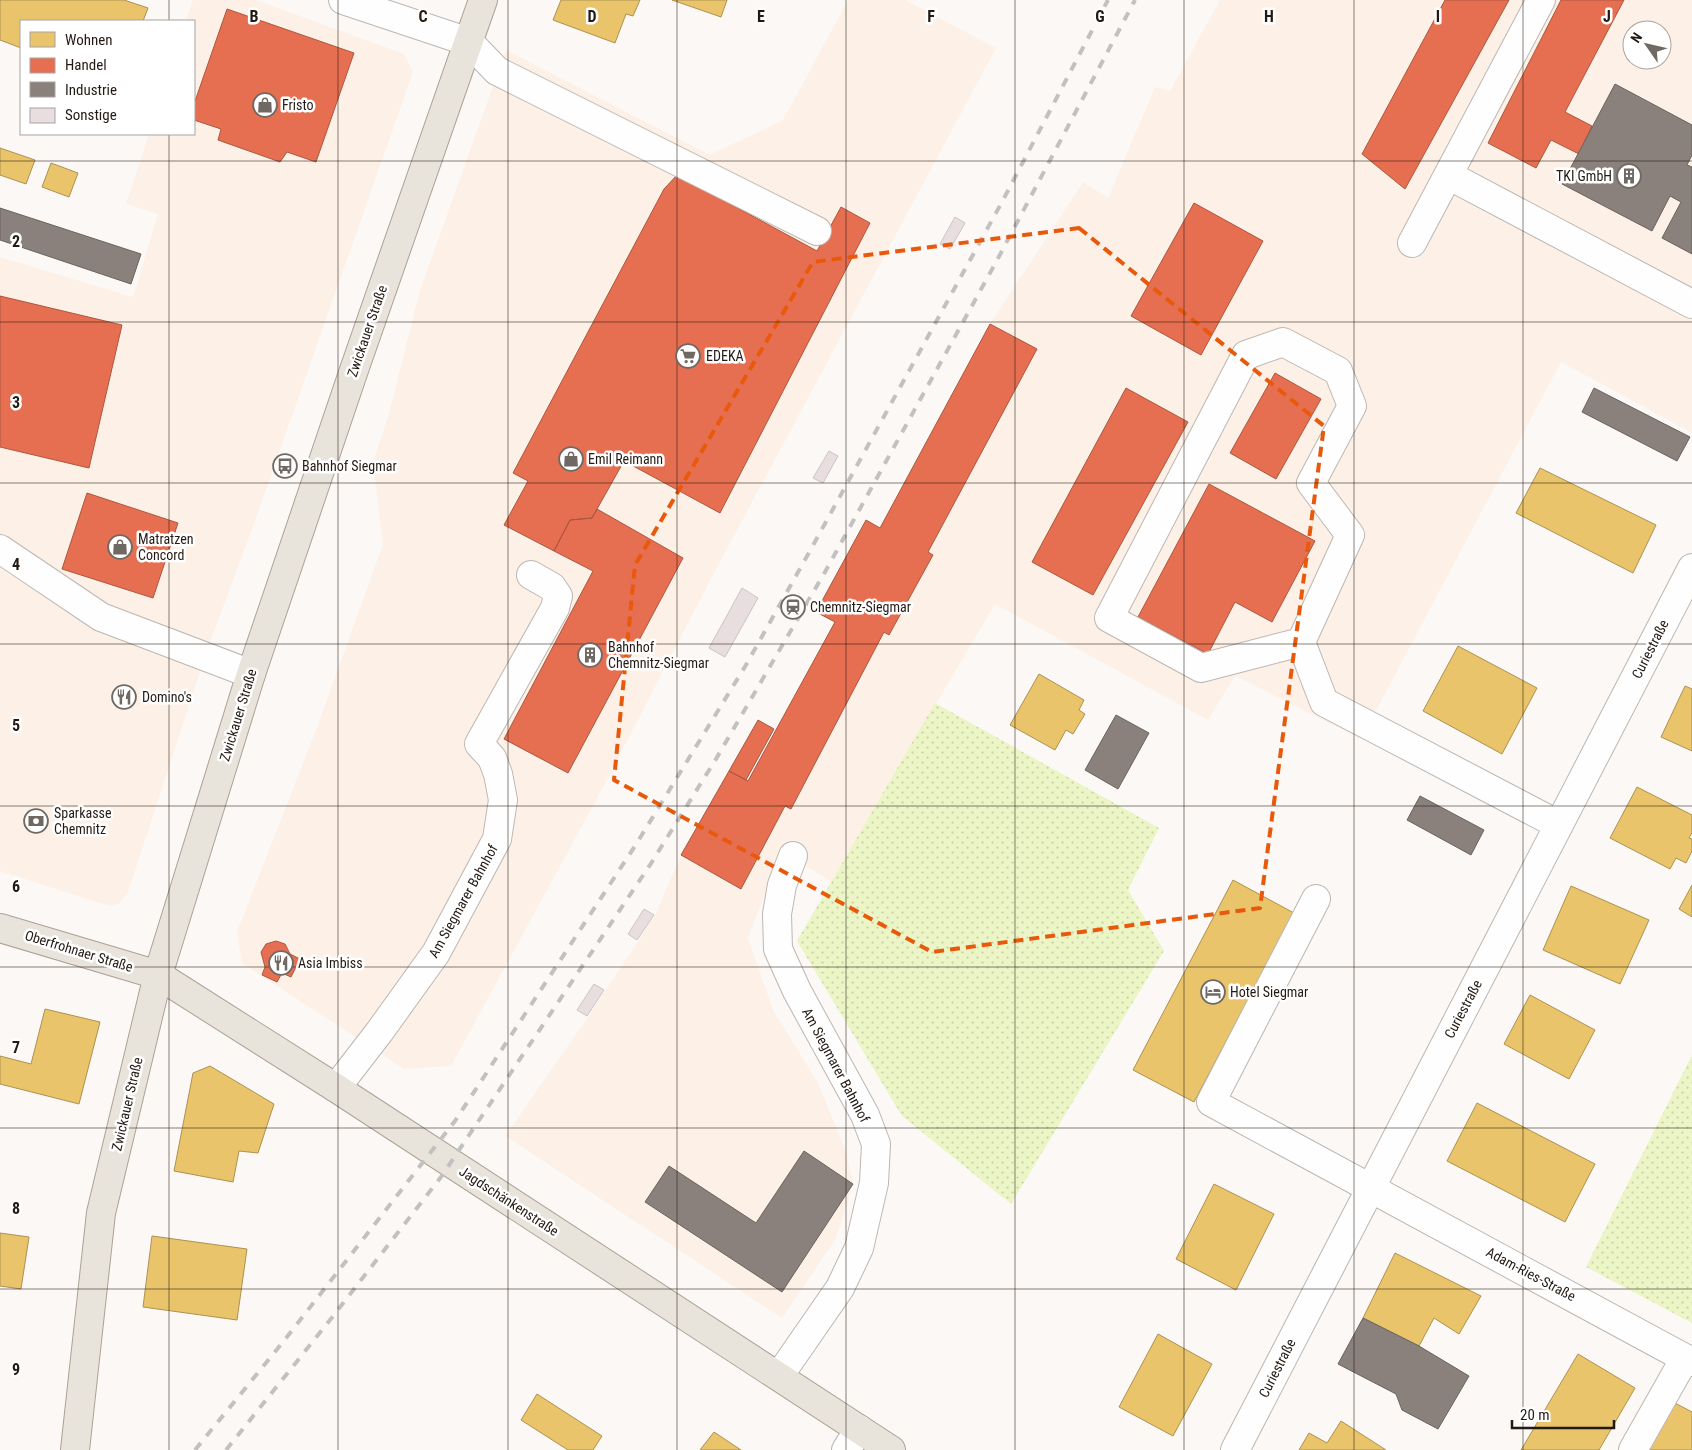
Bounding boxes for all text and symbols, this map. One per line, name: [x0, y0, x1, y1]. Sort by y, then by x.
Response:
text: B: [250, 7, 259, 26]
text: C: [418, 7, 428, 26]
text: D: [587, 7, 597, 26]
text: E: [757, 7, 765, 26]
text: F: [927, 7, 935, 26]
text: G: [1095, 7, 1105, 26]
text: H: [1264, 7, 1274, 26]
text: I: [1436, 7, 1440, 26]
text: J: [1603, 7, 1611, 26]
legend: [20, 20, 195, 135]
north arrow: [1622, 20, 1672, 70]
text: N: [1627, 30, 1645, 46]
text: Wohnen: [65, 31, 113, 49]
text: Handel: [65, 56, 107, 74]
text: Industrie: [65, 81, 117, 99]
shop icon: Fristo: [252, 92, 278, 118]
place label: Fristo: [282, 97, 313, 113]
text: Sonstige: [65, 106, 117, 124]
building icon: TKI GmbH: [1616, 163, 1642, 189]
place label: TKI GmbH: [1556, 168, 1612, 184]
text: 2: [12, 232, 20, 251]
street label: Zwickauer Straße: [344, 283, 390, 379]
supermarket icon: EDEKA: [675, 343, 701, 369]
place label: EDEKA: [706, 348, 744, 364]
text: 3: [12, 393, 20, 412]
shop icon: Emil Reimann: [558, 446, 584, 472]
place label: Emil Reimann: [588, 451, 663, 467]
bus stop icon: Bahnhof Siegmar: [272, 453, 298, 479]
place label: Bahnhof Siegmar: [302, 458, 397, 474]
place label: Matratzen Concord: [138, 531, 194, 563]
shop icon: Matratzen Concord: [107, 534, 133, 560]
text: 4: [12, 555, 20, 574]
station icon: Chemnitz-Siegmar: [780, 594, 806, 620]
place label: Chemnitz-Siegmar: [810, 599, 911, 615]
street label: Curiestraße: [1628, 617, 1672, 681]
place label: Bahnhof Chemnitz-Siegmar: [608, 639, 709, 671]
building icon: Bahnhof Chemnitz-Siegmar: [577, 642, 603, 668]
street label: Zwickauer Straße: [216, 666, 260, 763]
restaurant icon: Domino's: [111, 684, 137, 710]
place label: Domino's: [142, 689, 192, 705]
text: 5: [12, 716, 20, 735]
place label: Sparkasse Chemnitz: [54, 805, 112, 837]
bank icon: Sparkasse Chemnitz: [23, 808, 49, 834]
street label: Am Siegmarer Bahnhof: [425, 841, 501, 961]
text: 6: [12, 877, 20, 896]
street label: Oberfrohnaer Straße: [23, 927, 135, 975]
restaurant icon: Asia Imbiss: [268, 950, 294, 976]
place label: Asia Imbiss: [298, 955, 363, 971]
street label: Curiestraße: [1441, 977, 1485, 1041]
hotel icon: Hotel Siegmar: [1200, 979, 1226, 1005]
place label: Hotel Siegmar: [1230, 984, 1308, 1000]
street label: Am Siegmarer Bahnhof: [799, 1005, 873, 1125]
text: 7: [12, 1038, 20, 1057]
street label: Zwickauer Straße: [108, 1055, 146, 1152]
street label: Jagdschänkenstraße: [456, 1163, 562, 1239]
text: 8: [12, 1199, 20, 1218]
street label: Adam-Ries-Straße: [1484, 1244, 1579, 1304]
street label: Curiestraße: [1255, 1336, 1299, 1400]
text: 9: [12, 1360, 20, 1379]
scale bar: [1512, 1398, 1614, 1430]
text: 20 m: [1520, 1406, 1550, 1424]

